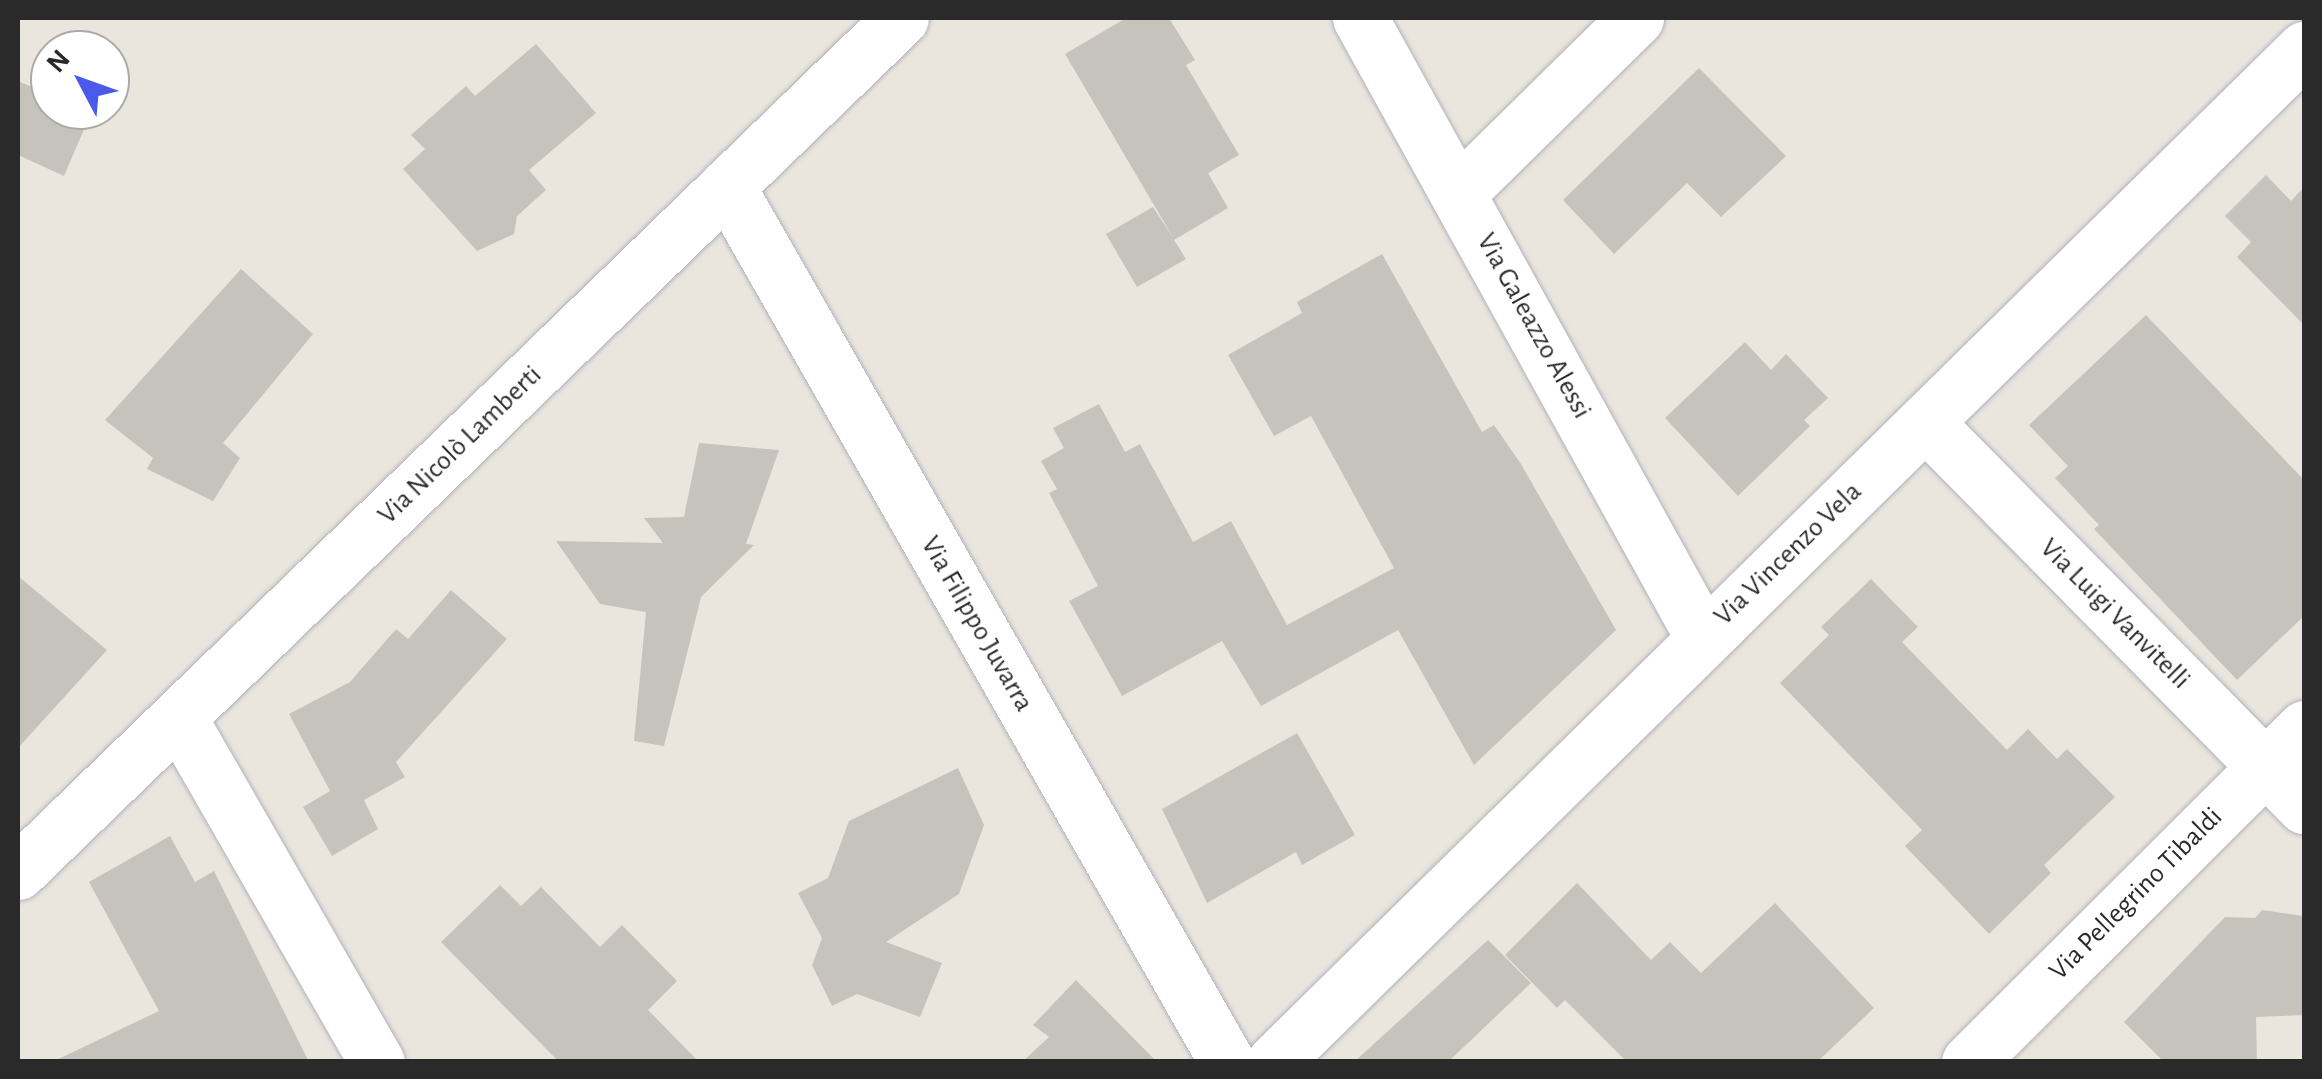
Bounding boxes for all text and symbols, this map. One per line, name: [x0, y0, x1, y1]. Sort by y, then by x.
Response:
north arrow: [30, 30, 130, 130]
text: N: [42, 45, 76, 78]
street label: Via Galeazzo Alessi: [1469, 227, 1599, 425]
street label: Via Nicolò Lamberti: [371, 358, 549, 532]
street label: Via Vincenzo Vela: [1707, 475, 1869, 633]
street label: Via Filippo Juvarra: [913, 530, 1041, 718]
street label: Via Luigi Vanvitelli: [2033, 532, 2197, 696]
street label: Via Pellegrino Tibaldi: [2042, 800, 2230, 988]

